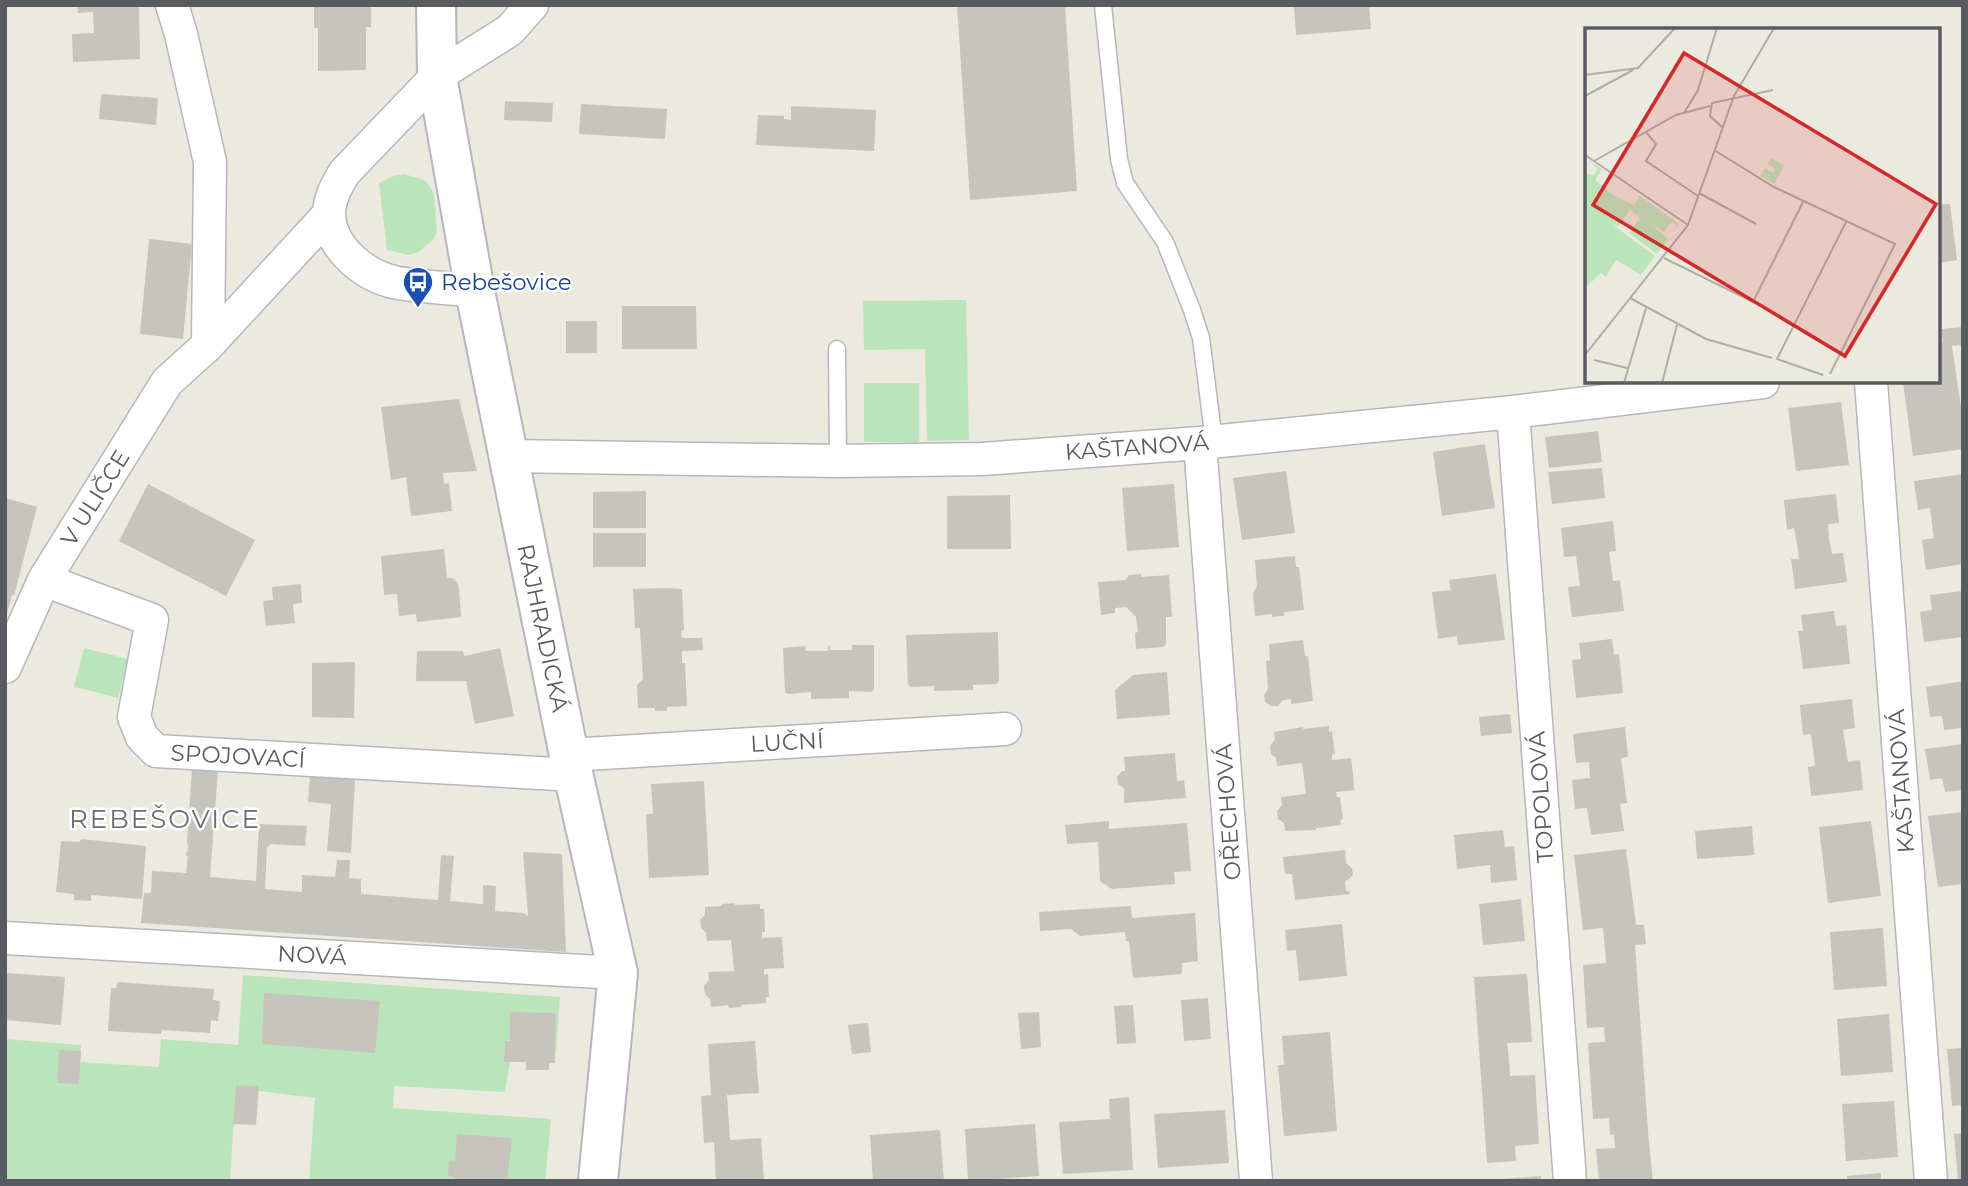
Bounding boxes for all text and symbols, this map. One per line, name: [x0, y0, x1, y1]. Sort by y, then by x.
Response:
inset map: [1585, 28, 1940, 383]
bus stop icon: Rebešovice: [401, 265, 435, 309]
place label: Rebešovice: [441, 268, 572, 296]
street label: KAŠTANOVÁ: [1064, 428, 1210, 466]
street label: V ULIČCE: [54, 445, 136, 551]
street label: RAJHRADICKÁ: [512, 541, 575, 715]
street label: KAŠTANOVÁ: [1882, 708, 1920, 854]
street label: LUČNÍ: [750, 726, 825, 758]
street label: TOPOLOVÁ: [1522, 730, 1560, 864]
street label: SPOJOVACÍ: [170, 738, 307, 774]
street label: OŘECHOVÁ: [1209, 742, 1247, 881]
district label: REBEŠOVICE: [69, 803, 261, 835]
street label: NOVÁ: [277, 939, 348, 971]

